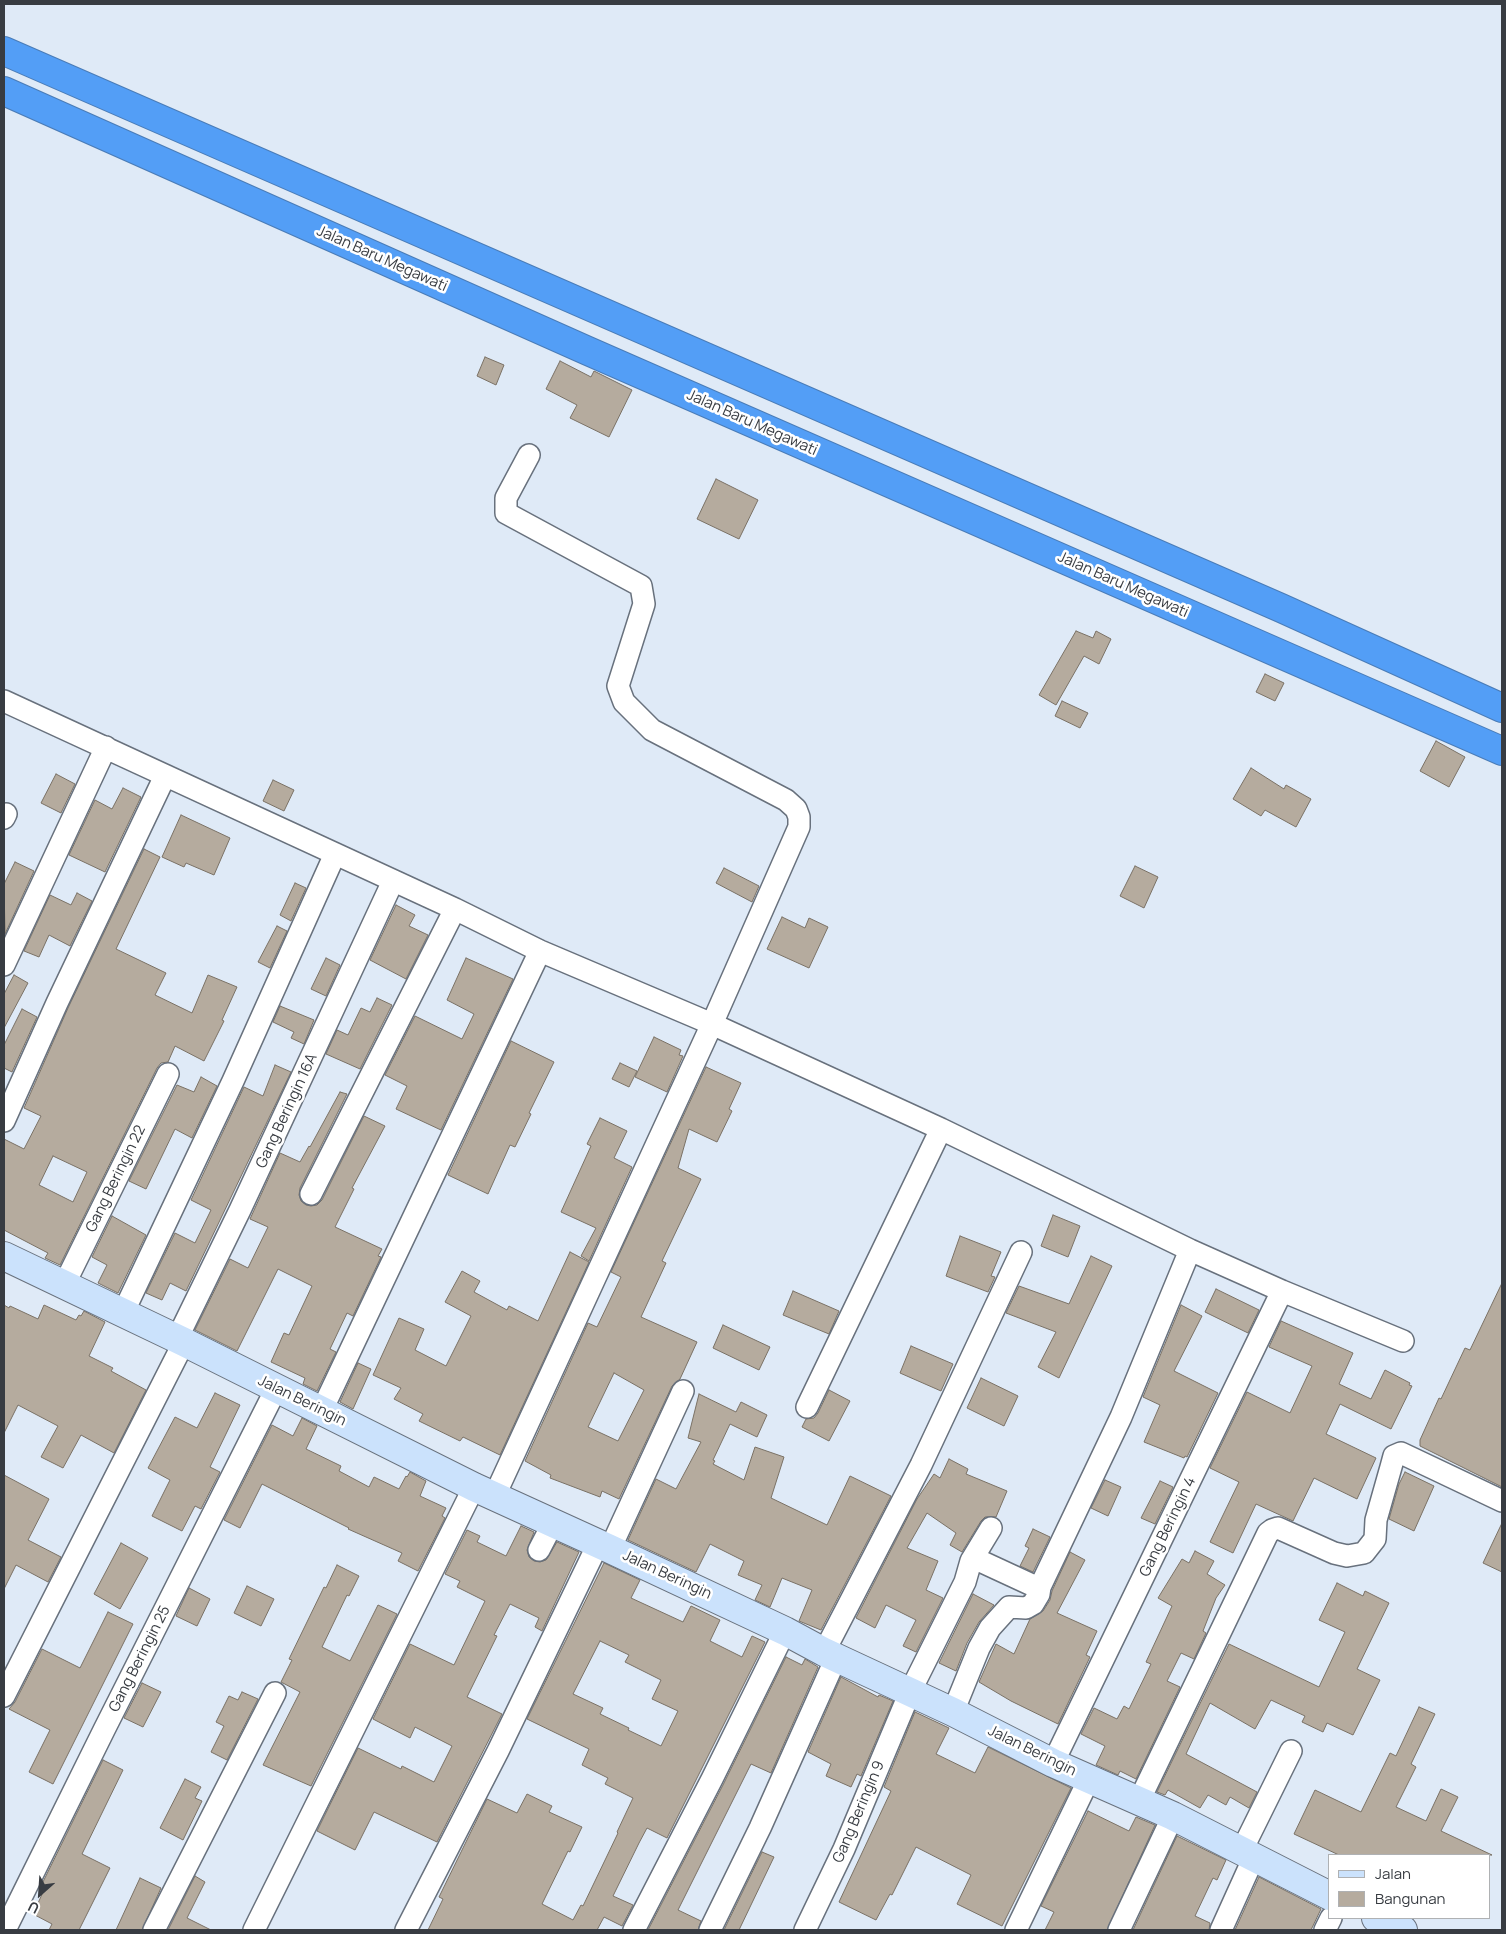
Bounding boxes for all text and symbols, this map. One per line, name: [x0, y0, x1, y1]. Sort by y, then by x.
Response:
street label: Jalan Baru Megawati: [314, 222, 450, 296]
street label: Jalan Baru Megawati: [684, 386, 820, 460]
street label: Jalan Baru Megawati: [1055, 548, 1191, 622]
street label: Gang Beringin 16A: [253, 1051, 321, 1171]
street label: Gang Beringin 22: [82, 1123, 150, 1235]
street label: Jalan Beringin: [255, 1372, 349, 1430]
street label: Gang Beringin 4: [1136, 1474, 1200, 1580]
street label: Jalan Beringin: [620, 1547, 714, 1603]
street label: Gang Beringin 25: [105, 1603, 175, 1715]
street label: Jalan Beringin: [985, 1722, 1079, 1780]
street label: Gang Beringin 9: [829, 1758, 889, 1866]
legend: [1328, 1854, 1491, 1919]
text: Jalan: [1375, 1863, 1411, 1884]
north arrow: [15, 1869, 65, 1919]
text: Bangunan: [1375, 1888, 1445, 1909]
text: U: [25, 1897, 42, 1919]

